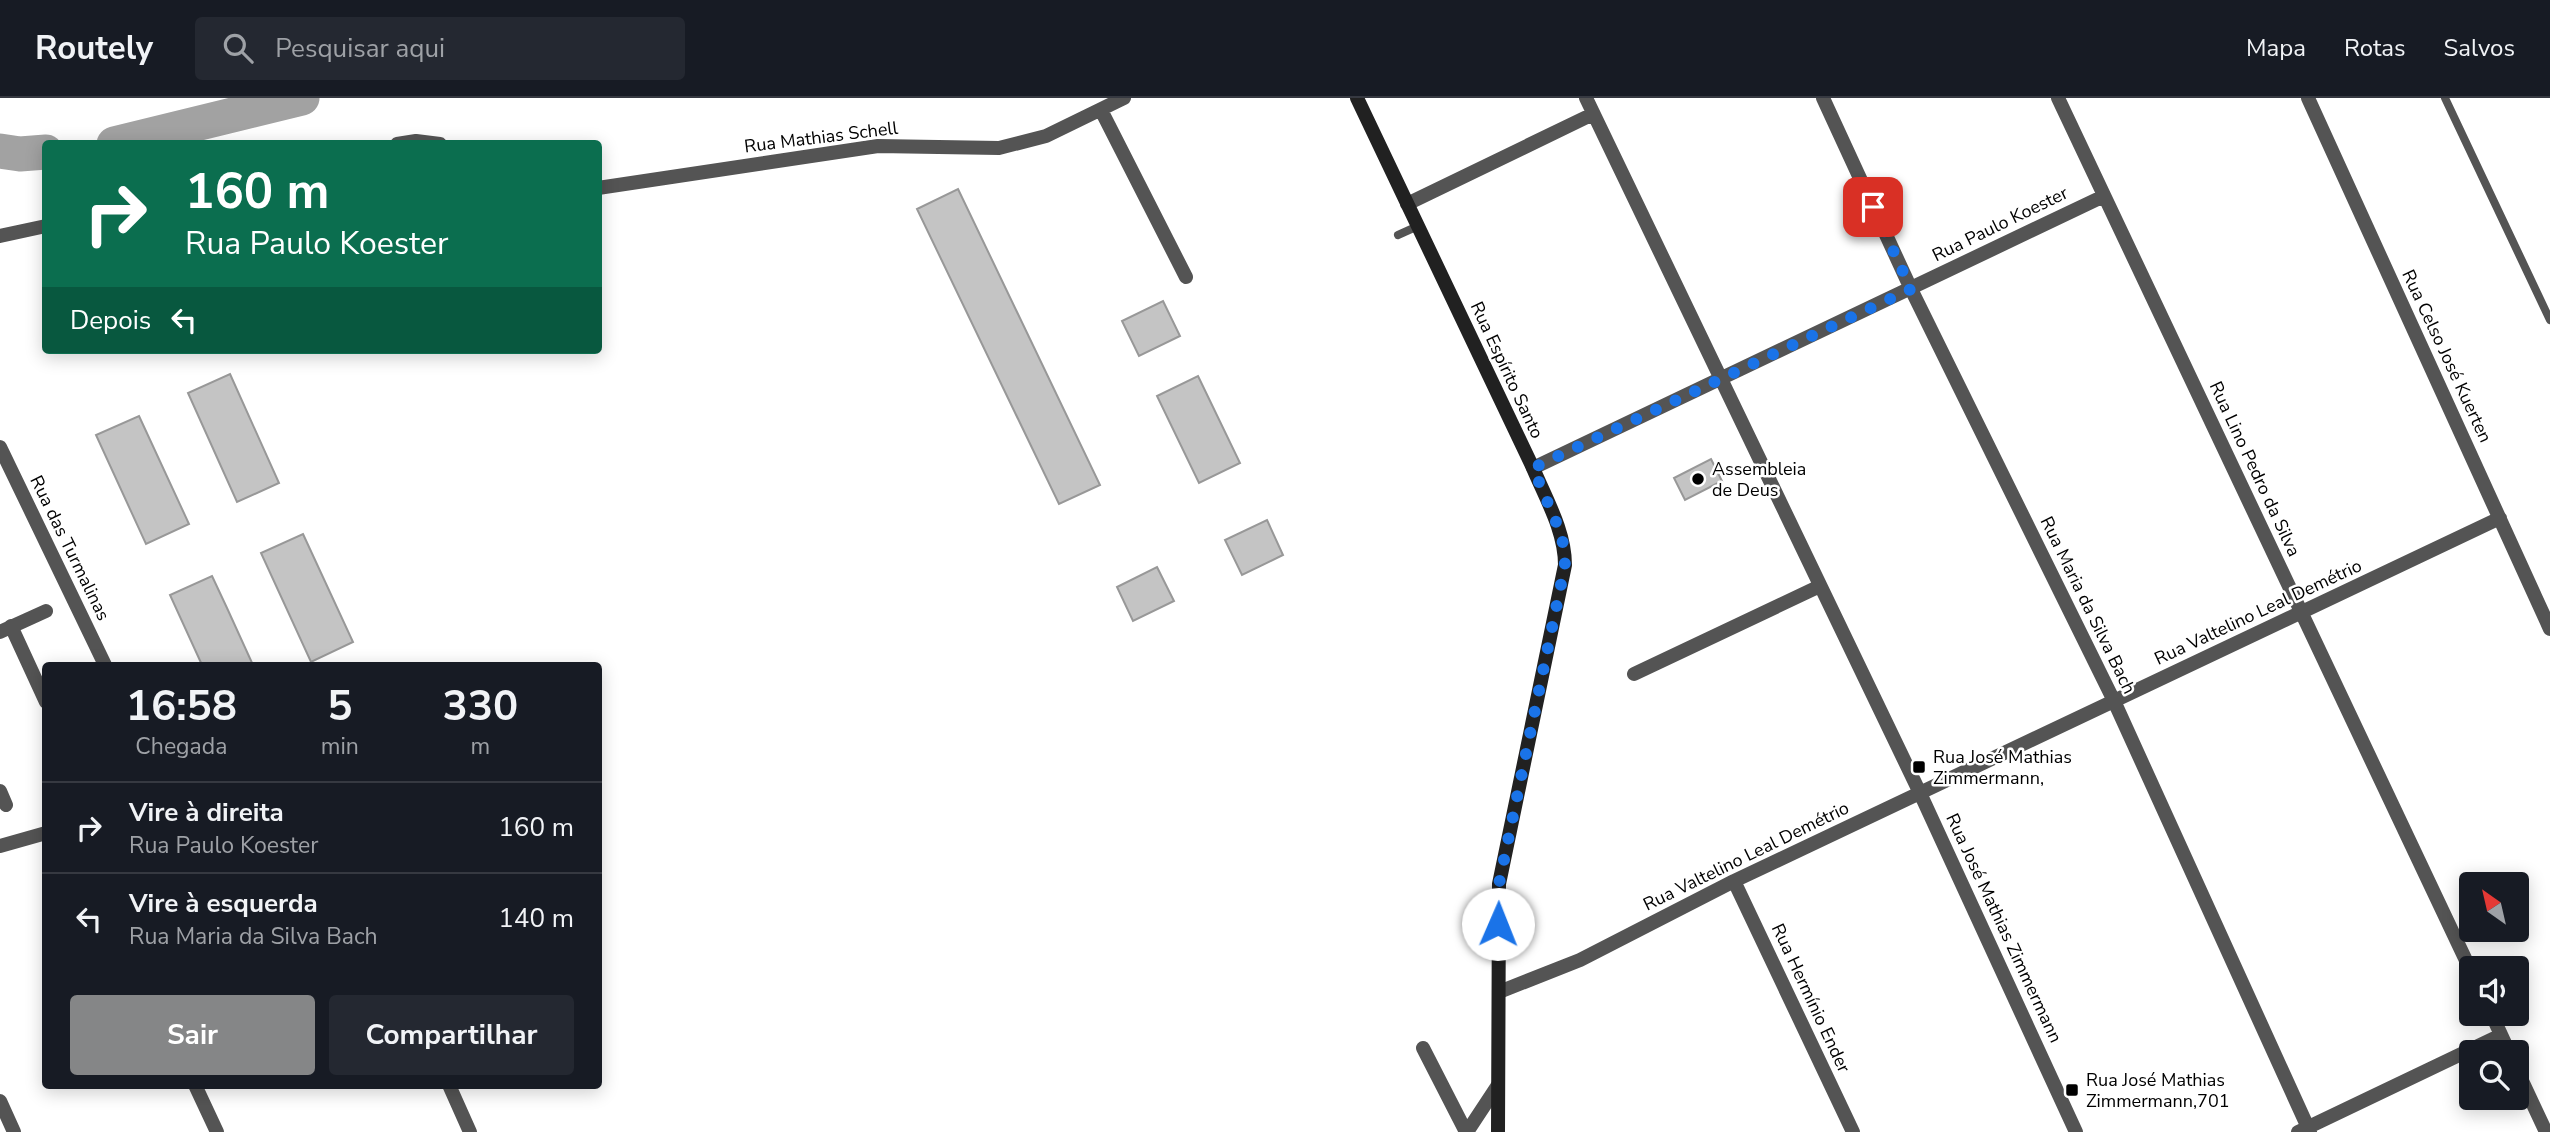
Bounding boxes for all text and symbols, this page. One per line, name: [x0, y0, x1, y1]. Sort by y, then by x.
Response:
search box: [195, 17, 685, 80]
text: Routely: [35, 26, 153, 71]
icon: search: [219, 29, 257, 67]
text: Pesquisar aqui: [275, 31, 445, 66]
text: Mapa: [2246, 32, 2306, 64]
text: Rotas: [2344, 32, 2406, 64]
text: Salvos: [2444, 32, 2515, 64]
street label: Rua Mathias Schell: [743, 116, 900, 158]
text: 160 m: [185, 158, 329, 225]
icon: right: [70, 168, 161, 259]
pin: [1843, 177, 1903, 237]
street label: Rua Paulo Koester: [1928, 180, 2072, 267]
icon: arrive: [1854, 188, 1892, 226]
text: Rua Paulo Koester: [185, 222, 448, 265]
street label: Rua Celso José Kuerten: [2396, 266, 2498, 446]
street label: Rua Espírito Santo: [1465, 298, 1549, 442]
icon: left: [165, 301, 203, 339]
text: Depois: [70, 303, 151, 338]
street label: Rua Lino Pedro da Silva: [2204, 377, 2306, 561]
place label: Assembleia de Deus: [1712, 457, 1806, 502]
street label: Rua das Turmalinas: [24, 471, 116, 625]
marker: Assembleia de Deus: [1690, 471, 1706, 487]
street label: Rua Maria da Silva Bach: [2035, 512, 2141, 698]
street label: Rua Valtelino Leal Demétrio: [2150, 553, 2366, 671]
text: 16:58: [126, 678, 237, 735]
text: 5: [327, 678, 352, 735]
text: 330: [443, 678, 518, 735]
text: Chegada: [135, 731, 227, 762]
text: min: [321, 731, 359, 762]
text: m: [471, 731, 490, 762]
place label: Rua José Mathias Zimmermann,: [1933, 745, 2072, 790]
marker: Rua José Mathias Zimmermann,: [1911, 759, 1927, 775]
text: Vire à direita: [129, 795, 284, 830]
street label: Rua Valtelino Leal Demétrio: [1639, 796, 1853, 916]
icon: right: [70, 809, 108, 847]
street label: Rua José Mathias Zimmermann: [1940, 809, 2068, 1047]
text: 160 m: [498, 810, 574, 845]
text: Rua Paulo Koester: [129, 830, 318, 861]
north arrow: [2459, 872, 2529, 942]
map controls: [2459, 872, 2529, 1110]
text: Vire à esquerda: [129, 886, 318, 921]
position arrow: [1461, 887, 1535, 961]
icon: left: [70, 900, 108, 938]
text: 140 m: [498, 901, 574, 936]
street label: Rua Hermínio Ender: [1766, 920, 1856, 1077]
text: Rua Maria da Silva Bach: [129, 921, 378, 952]
button: sound: [2459, 956, 2529, 1026]
button: Sair: [70, 995, 315, 1075]
button: Compartilhar: [329, 995, 574, 1075]
button: search: [2459, 1040, 2529, 1110]
place label: Rua José Mathias Zimmermann,701: [2086, 1068, 2230, 1113]
marker: Rua José Mathias Zimmermann,701: [2064, 1082, 2080, 1098]

